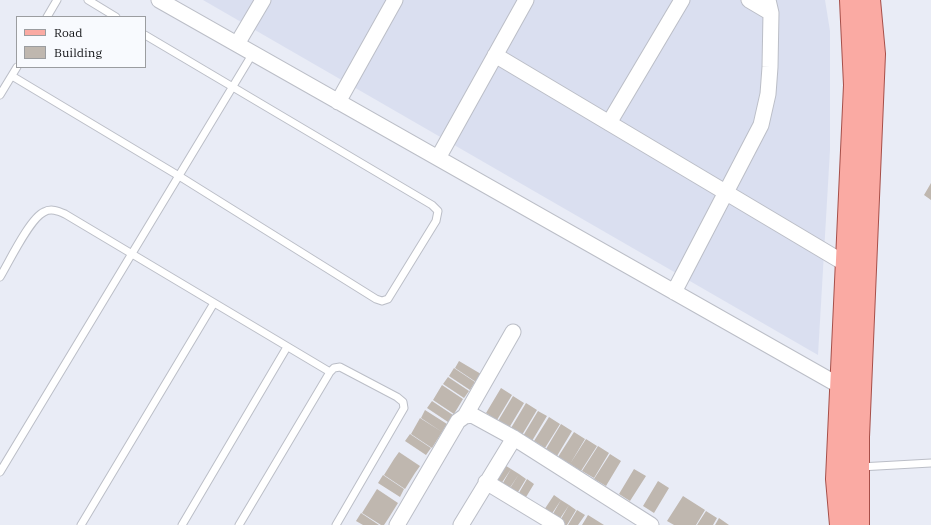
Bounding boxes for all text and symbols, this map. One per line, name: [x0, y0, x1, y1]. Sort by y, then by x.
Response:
legend: [16, 16, 146, 68]
text: Road: [54, 25, 83, 40]
text: Building: [54, 45, 102, 60]

